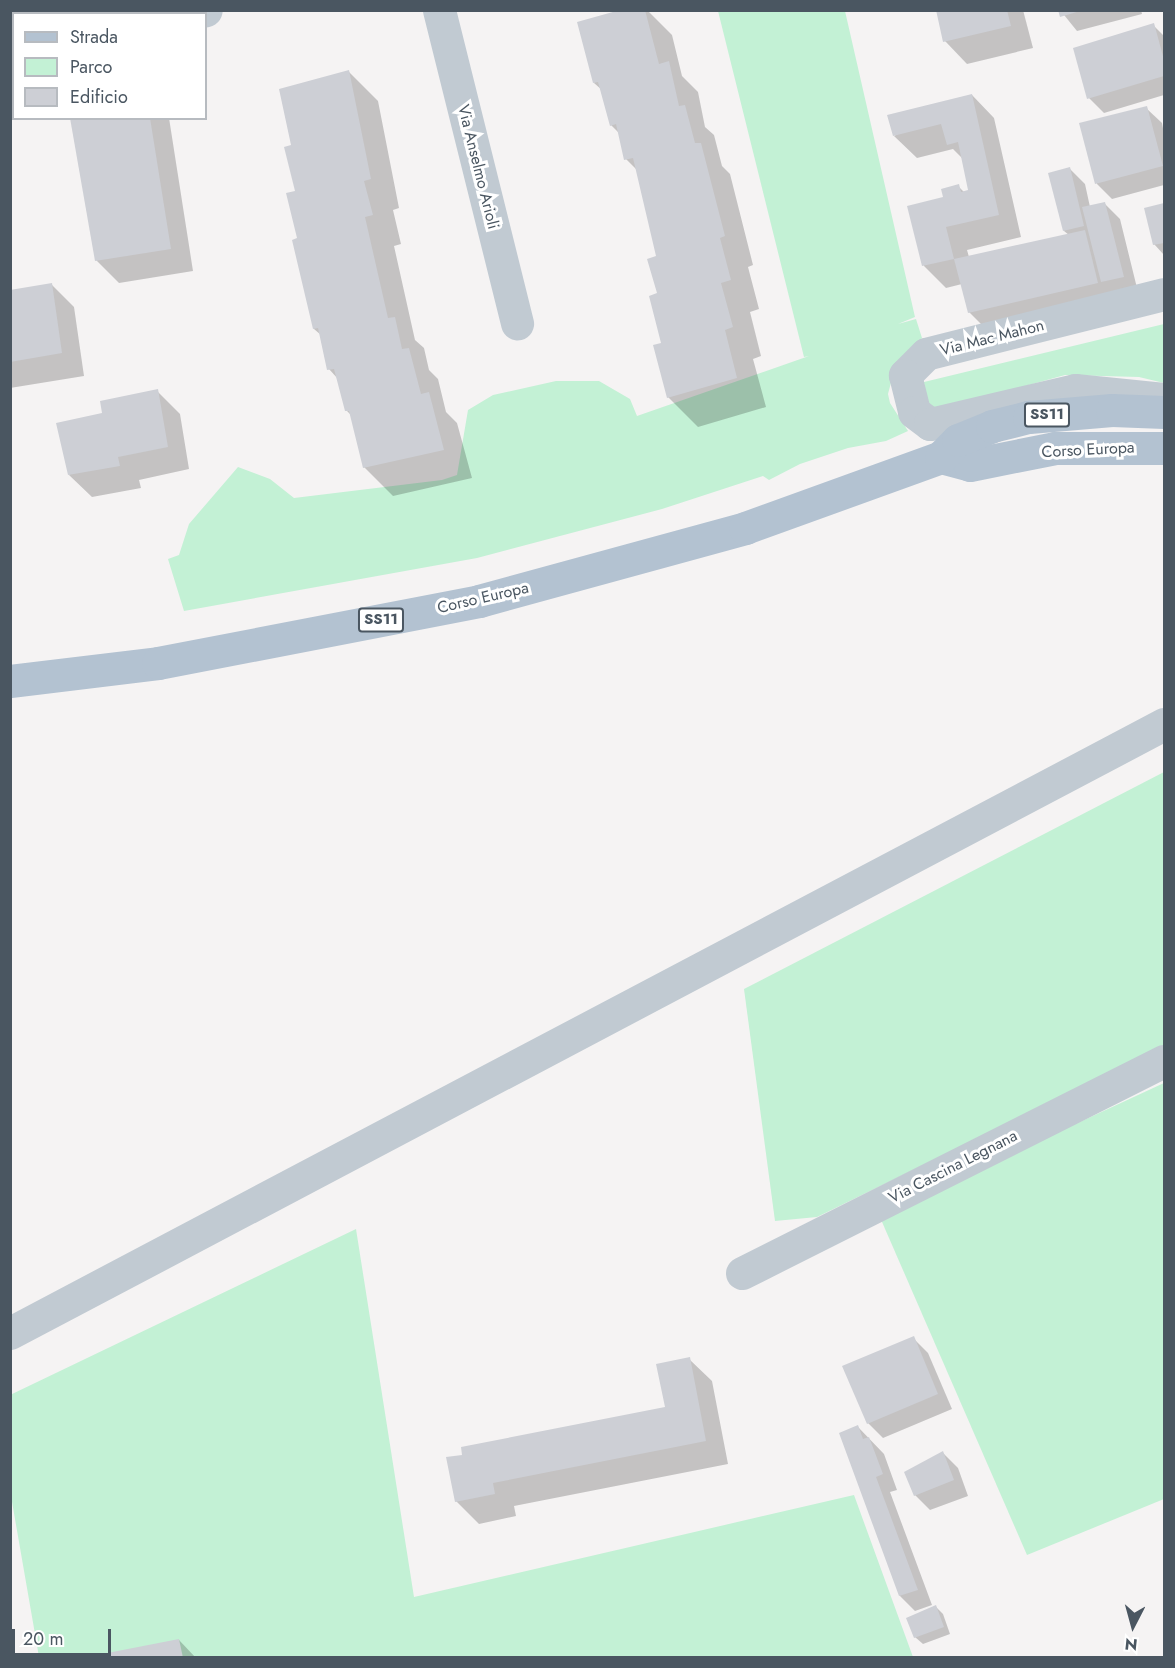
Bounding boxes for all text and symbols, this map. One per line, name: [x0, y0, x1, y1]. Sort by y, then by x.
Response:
legend: [12, 12, 207, 120]
text: Strada: [70, 24, 118, 50]
text: Parco: [70, 54, 112, 80]
text: Edificio: [70, 84, 128, 110]
street label: Via Anselmo Arioli: [453, 103, 503, 231]
street label: Via Mac Mahon: [938, 316, 1046, 360]
road number: SS11: [1023, 403, 1071, 427]
street label: Corso Europa: [1041, 438, 1135, 462]
street label: Corso Europa: [435, 578, 531, 618]
road number: SS11: [357, 608, 405, 632]
street label: Via Cascina Legnana: [885, 1126, 1021, 1208]
north arrow: [1103, 1596, 1163, 1656]
scale bar: [15, 1617, 114, 1655]
text: 20 m: [23, 1626, 63, 1652]
text: N: [1124, 1632, 1139, 1657]

